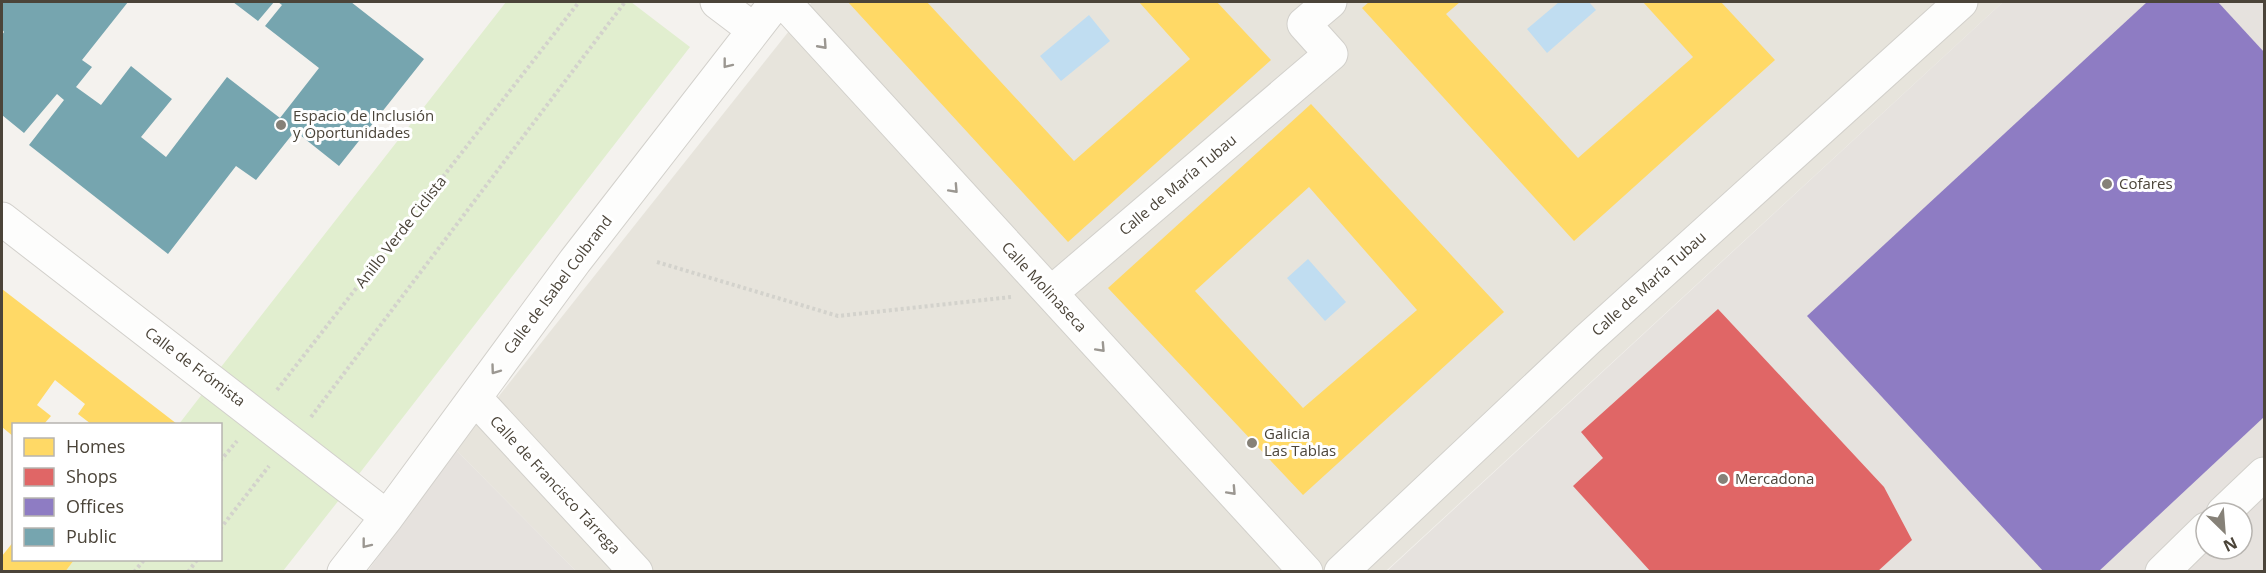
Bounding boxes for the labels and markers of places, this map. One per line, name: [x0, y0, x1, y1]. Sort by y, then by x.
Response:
place label: Espacio de Inclusión y Oportunidades: [293, 105, 434, 142]
marker: Espacio de Inclusión y Oportunidades: [274, 118, 288, 132]
place label: Cofares: [2119, 173, 2173, 193]
marker: Cofares: [2100, 177, 2114, 191]
place label: Galicia Las Tablas: [1264, 423, 1336, 460]
marker: Galicia Las Tablas: [1245, 436, 1259, 450]
place label: Mercadona: [1735, 468, 1814, 488]
marker: Mercadona: [1716, 472, 1730, 486]

